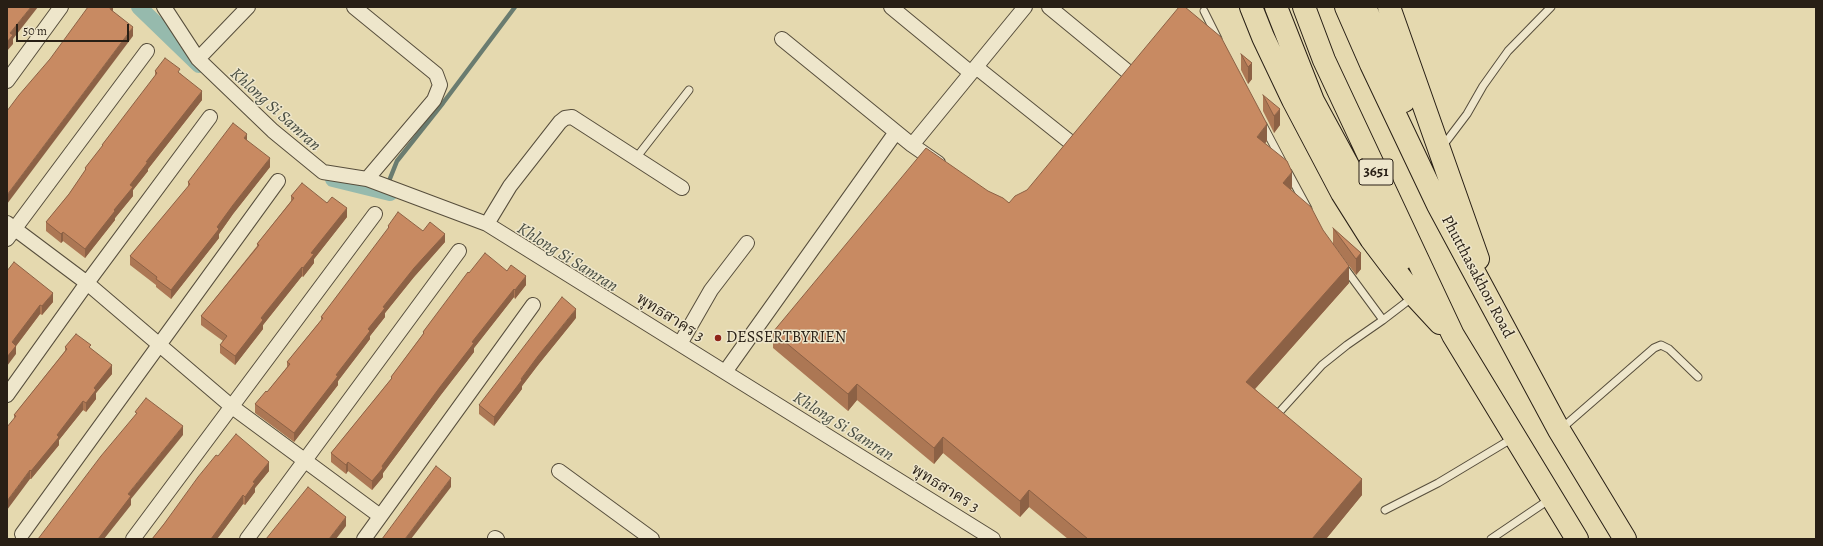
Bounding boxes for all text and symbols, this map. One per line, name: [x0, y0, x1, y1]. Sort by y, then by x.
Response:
scale bar: [18, 16, 131, 42]
text: 50 m: [23, 23, 47, 39]
water label: Khlong Si Samran: [225, 64, 325, 156]
road number: 3651: [1359, 159, 1393, 185]
street label: Phutthasakhon Road: [1437, 212, 1517, 342]
water label: Khlong Si Samran: [513, 219, 621, 297]
street label: พุทธสาคร 3: [632, 290, 708, 346]
place label: DESSERTBYRIEN: [726, 328, 846, 348]
marker: DESSERTBYRIEN: [713, 333, 723, 343]
water label: Khlong Si Samran: [789, 388, 897, 466]
street label: พุทธสาคร 3: [907, 461, 983, 517]

